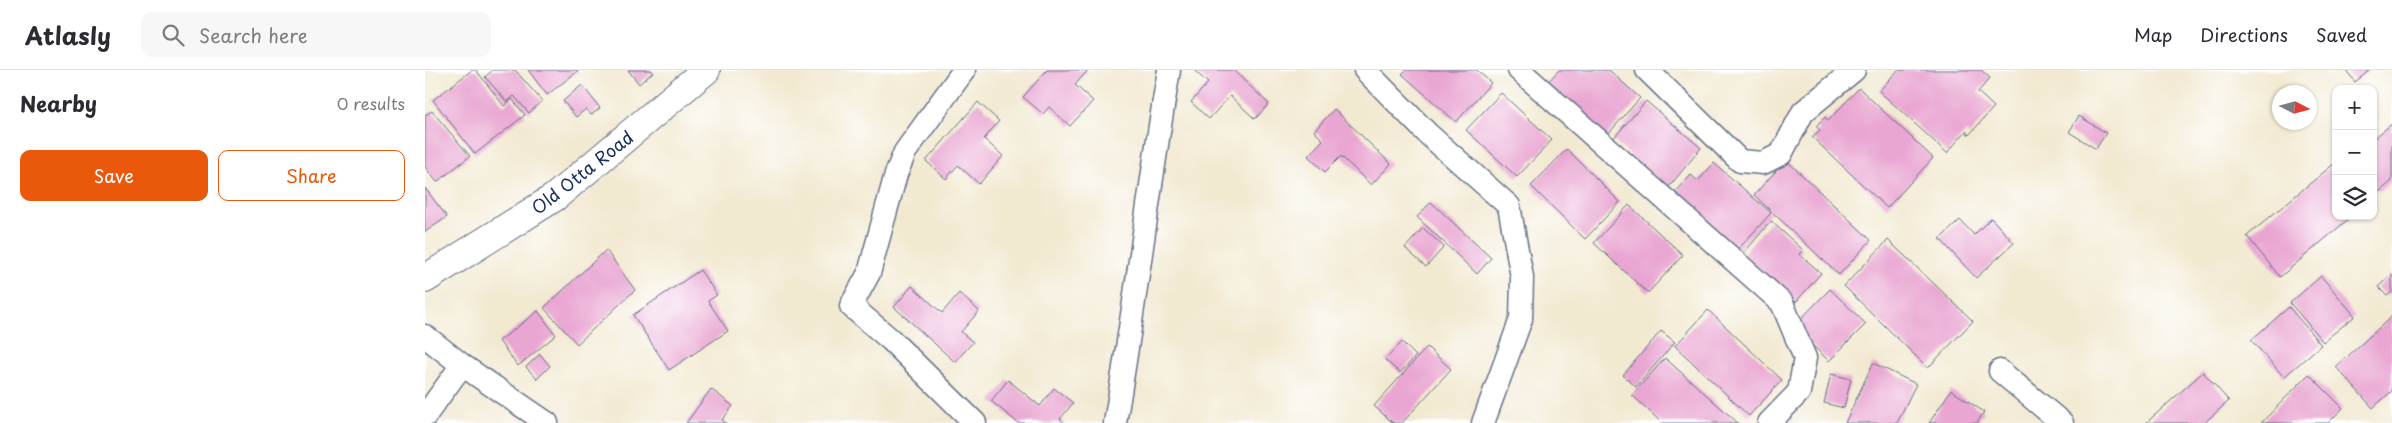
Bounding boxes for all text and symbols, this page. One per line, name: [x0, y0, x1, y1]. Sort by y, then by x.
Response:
search box: [141, 12, 491, 57]
text: Atlasly: [25, 17, 111, 53]
icon: search: [159, 21, 187, 49]
text: Search here: [199, 21, 308, 49]
text: Map: [2134, 21, 2172, 48]
text: Directions: [2200, 21, 2288, 48]
text: Saved: [2316, 21, 2367, 48]
north arrow: [2272, 85, 2317, 130]
map controls: [2332, 85, 2377, 220]
button: +: [2332, 85, 2377, 130]
text: Nearby: [20, 87, 97, 119]
text: 0 results: [337, 91, 405, 115]
street label: Old Otta Road: [525, 123, 639, 221]
button: −: [2332, 130, 2377, 175]
button: Save: [20, 150, 208, 201]
button: Share: [218, 150, 405, 201]
button: layers: [2332, 175, 2377, 220]

